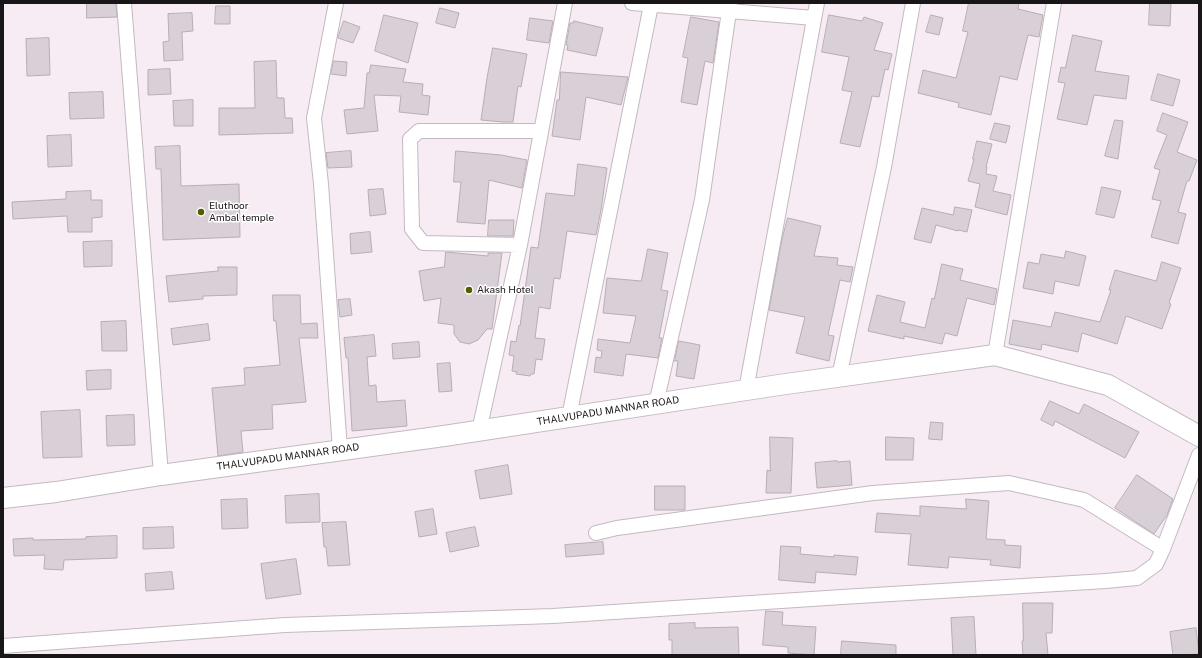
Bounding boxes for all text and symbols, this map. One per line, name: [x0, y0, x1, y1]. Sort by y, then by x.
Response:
place label: Eluthoor Ambal temple: [209, 200, 274, 224]
marker: Eluthoor Ambal temple: [196, 207, 206, 217]
place label: Akash Hotel: [477, 284, 534, 296]
marker: Akash Hotel: [464, 285, 474, 295]
street label: THALVUPADU MANNAR ROAD: [536, 394, 680, 428]
street label: THALVUPADU MANNAR ROAD: [216, 441, 360, 473]

